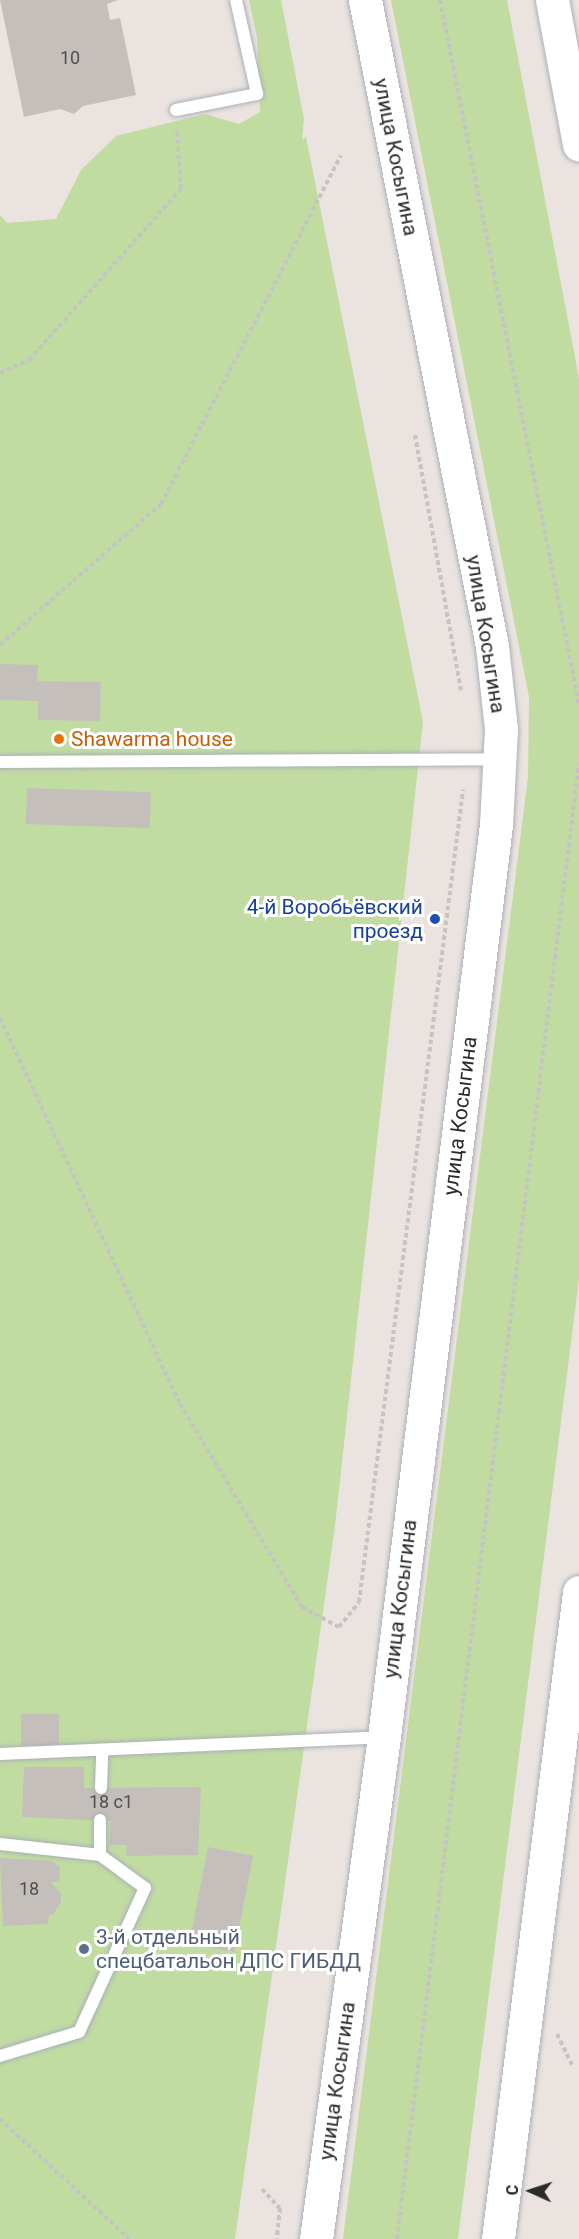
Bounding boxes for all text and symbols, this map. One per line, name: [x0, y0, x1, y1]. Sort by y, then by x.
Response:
house number: 10: [60, 47, 80, 69]
street label: улица Косыгина: [368, 76, 424, 238]
street label: улица Косыгина: [461, 553, 511, 715]
place label: Shawarma house: [71, 726, 233, 752]
marker: Shawarma house: [52, 732, 66, 746]
place label: 4-й Воробьёвский проезд: [247, 894, 423, 944]
marker: 4-й Воробьёвский проезд: [428, 912, 442, 926]
street label: улица Косыгина: [438, 1035, 482, 1197]
street label: улица Косыгина: [378, 1518, 422, 1680]
house number: 18 с1: [89, 1791, 133, 1813]
house number: 18: [19, 1878, 39, 1900]
place label: 3-й отдельный спецбатальон ДПС ГИБДД: [96, 1924, 361, 1974]
marker: 3-й отдельный спецбатальон ДПС ГИБДД: [77, 1942, 91, 1956]
street label: улица Косыгина: [313, 2000, 361, 2162]
north arrow: [501, 2161, 561, 2221]
text: С: [503, 2184, 522, 2196]

